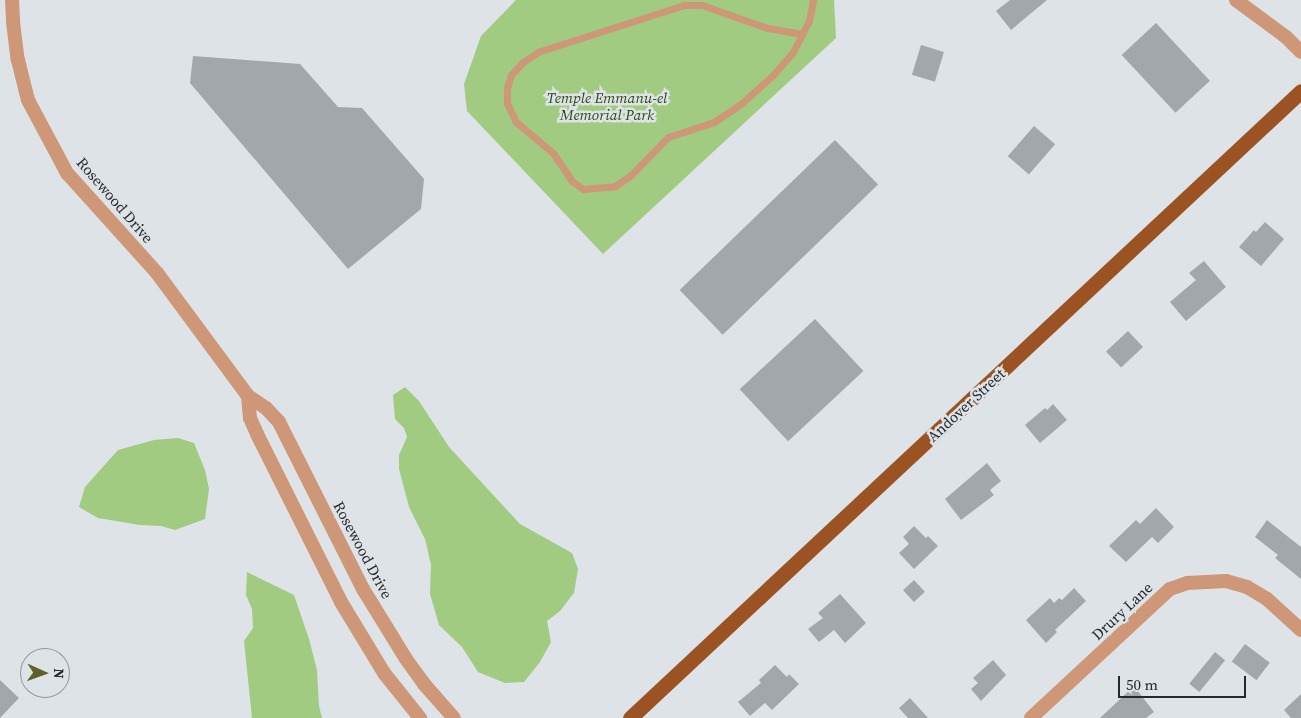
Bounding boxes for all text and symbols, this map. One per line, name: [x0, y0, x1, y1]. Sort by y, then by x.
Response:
park label: Temple Emmanu-el Memorial Park: [547, 88, 667, 123]
street label: Rosewood Drive: [73, 153, 157, 247]
street label: Andover Street: [924, 365, 1008, 445]
street label: Rosewood Drive: [330, 498, 396, 602]
street label: Drury Lane: [1088, 578, 1156, 644]
north arrow: [20, 648, 70, 698]
scale bar: [1121, 666, 1248, 698]
text: N: [49, 668, 69, 679]
text: 50 m: [1126, 674, 1158, 695]

